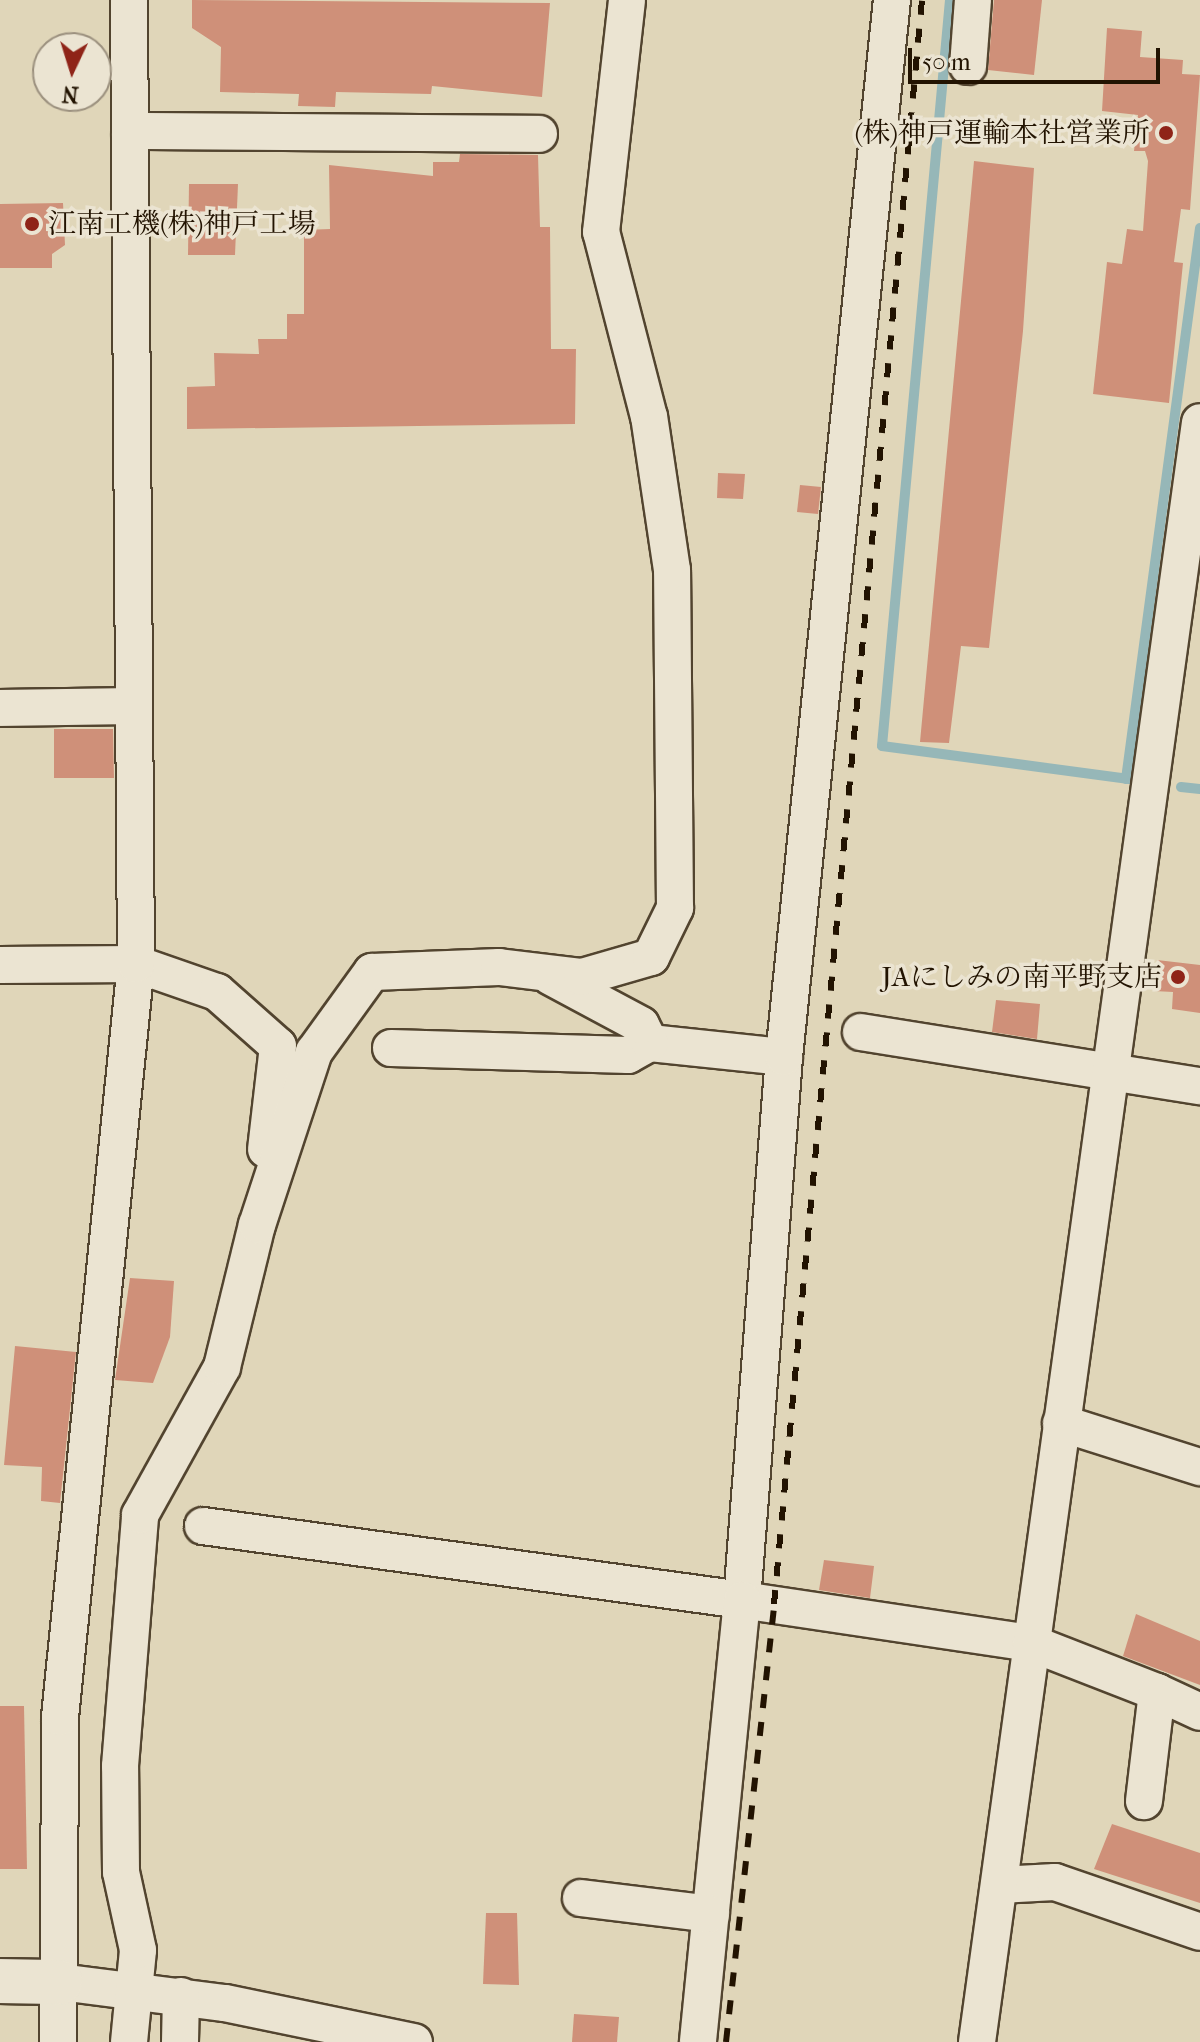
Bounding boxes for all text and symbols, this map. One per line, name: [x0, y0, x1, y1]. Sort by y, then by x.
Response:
north arrow: [32, 32, 112, 112]
scale bar: [912, 32, 1164, 82]
text: 50 m: [922, 48, 971, 76]
text: N: [61, 80, 80, 107]
place label: (株)神戸運輸本社営業所: [854, 116, 1150, 150]
marker: (株)神戸運輸本社営業所: [1157, 124, 1175, 142]
place label: 江南工機(株)神戸工場: [48, 207, 316, 241]
marker: 江南工機(株)神戸工場: [23, 215, 41, 233]
place label: JAにしみの南平野支店: [882, 960, 1162, 994]
marker: JAにしみの南平野支店: [1169, 968, 1187, 986]

